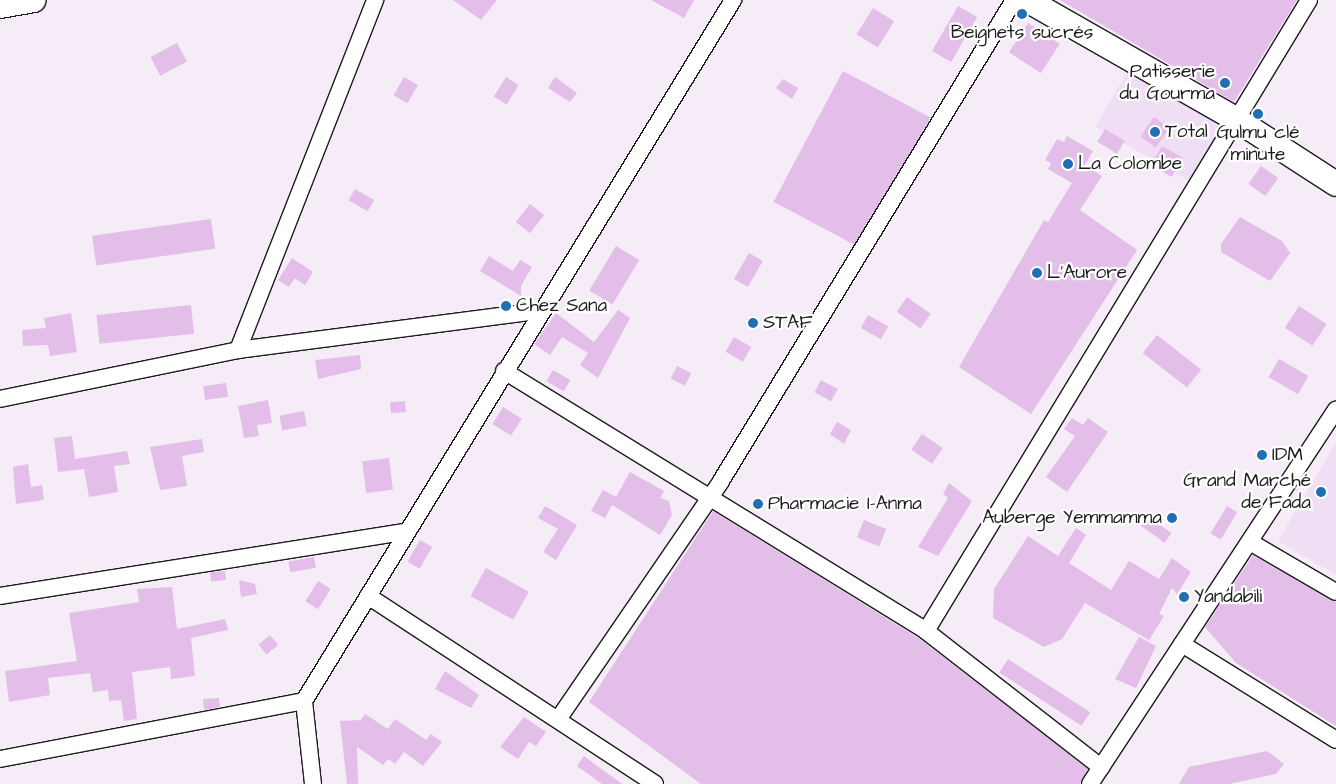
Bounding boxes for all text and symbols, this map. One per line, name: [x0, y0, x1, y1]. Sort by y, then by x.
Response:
marker: Beignets sucrés: [1016, 8, 1028, 20]
place label: Beignets sucrés: [951, 22, 1093, 44]
place label: Patisserie du Gourma: [1120, 61, 1215, 105]
marker: Patisserie du Gourma: [1219, 77, 1231, 89]
marker: Gulmu clé minute: [1252, 108, 1264, 120]
place label: Total: [1165, 121, 1208, 143]
place label: Gulmu clé minute: [1216, 122, 1300, 166]
marker: Total: [1149, 126, 1161, 138]
place label: La Colombe: [1078, 153, 1182, 175]
marker: La Colombe: [1062, 158, 1074, 170]
place label: L'Aurore: [1047, 262, 1127, 284]
marker: L'Aurore: [1031, 267, 1043, 279]
place label: Chez Sana: [516, 295, 607, 317]
marker: Chez Sana: [500, 300, 512, 312]
place label: STAF: [763, 312, 812, 334]
marker: STAF: [747, 317, 759, 329]
place label: IDM: [1272, 444, 1303, 466]
marker: IDM: [1256, 449, 1268, 461]
place label: Grand Marché de Fada: [1183, 470, 1311, 514]
marker: Grand Marché de Fada: [1315, 486, 1327, 498]
place label: Pharmacie I-Anma: [768, 493, 922, 515]
marker: Pharmacie I-Anma: [752, 498, 764, 510]
place label: Auberge Yemmamma: [982, 507, 1162, 529]
marker: Auberge Yemmamma: [1166, 512, 1178, 524]
place label: Yandabili: [1194, 586, 1262, 608]
marker: Yandabili: [1178, 591, 1190, 603]

